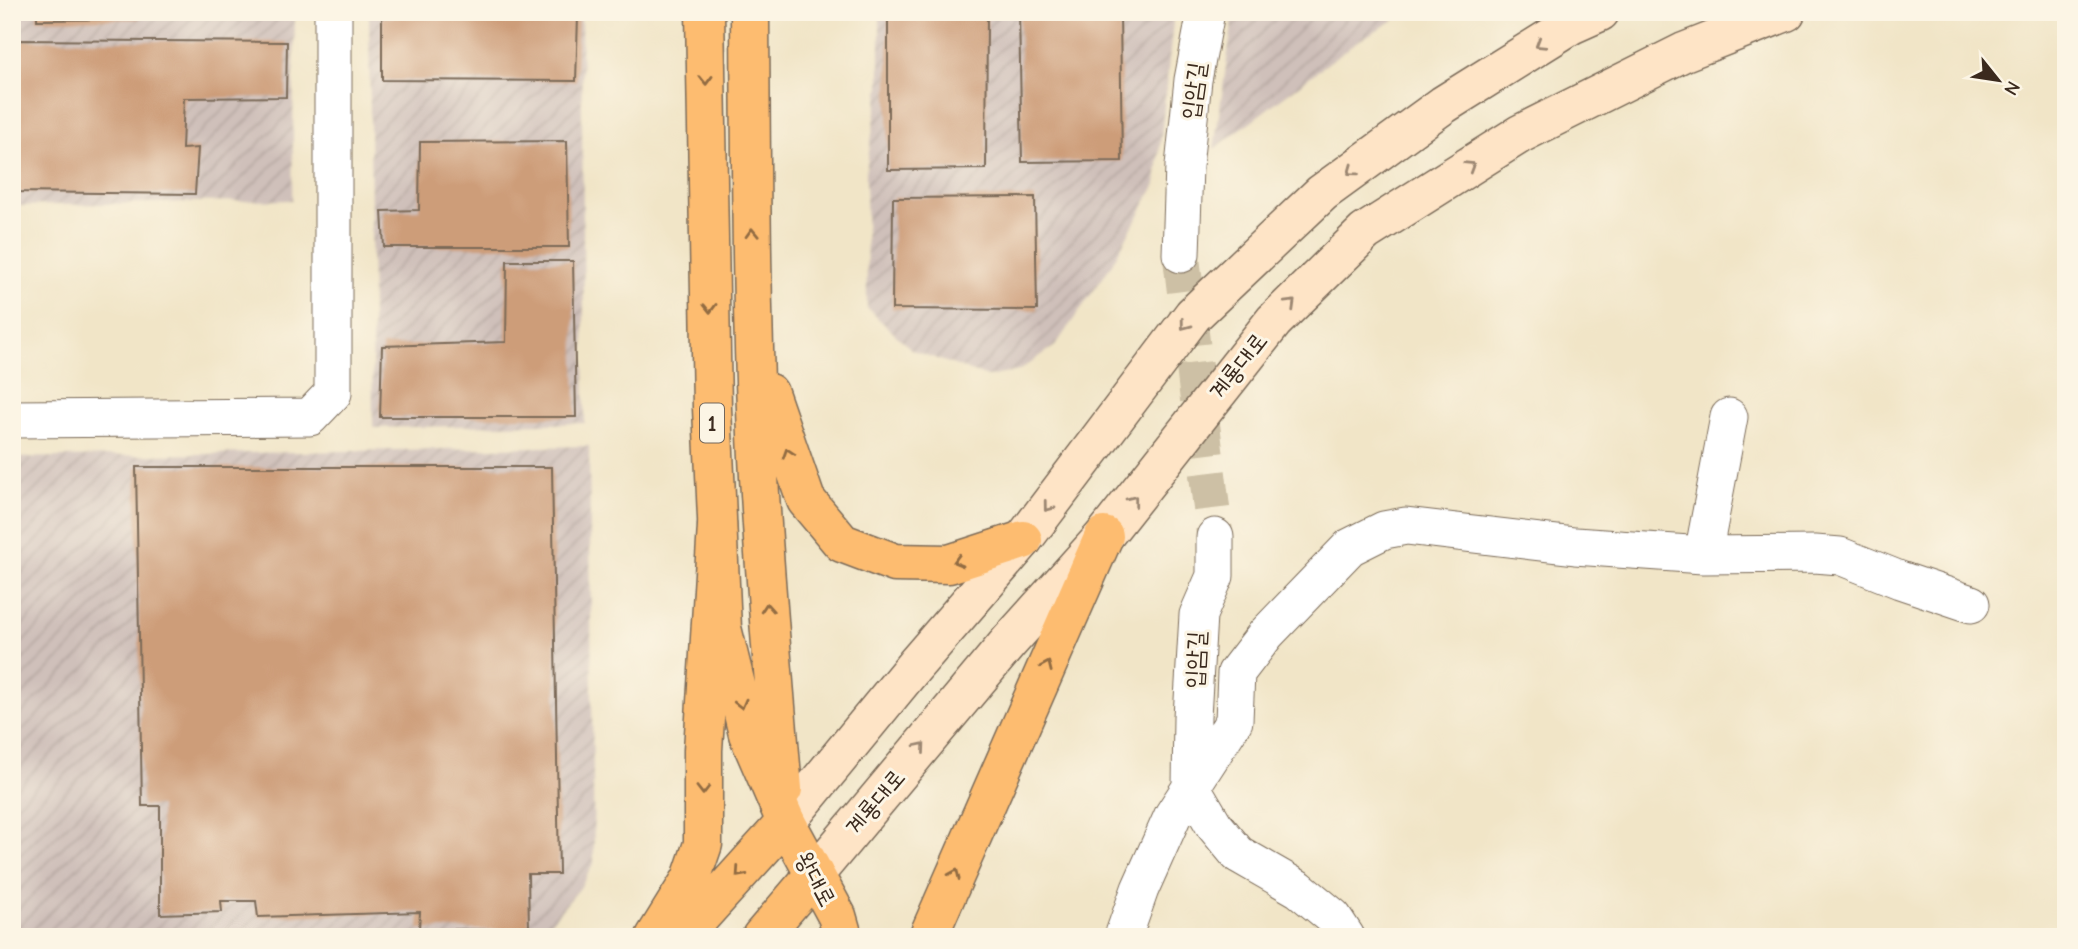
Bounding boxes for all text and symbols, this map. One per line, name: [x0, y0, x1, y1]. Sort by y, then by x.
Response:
one-way arrow: [1535, 36, 1548, 49]
north arrow: [1962, 46, 2032, 116]
street label: 입암길: [1175, 60, 1211, 122]
one-way arrow: [698, 76, 714, 86]
text: N: [1999, 77, 2024, 99]
one-way arrow: [1463, 161, 1476, 174]
one-way arrow: [1347, 163, 1360, 176]
one-way arrow: [744, 228, 759, 239]
one-way arrow: [1283, 300, 1296, 313]
one-way arrow: [702, 303, 718, 314]
one-way arrow: [1181, 318, 1194, 330]
street label: 계룡대로: [1203, 327, 1273, 405]
road number: 1: [700, 404, 724, 442]
one-way arrow: [782, 447, 796, 459]
one-way arrow: [1124, 495, 1137, 507]
one-way arrow: [1044, 499, 1056, 512]
one-way arrow: [953, 552, 965, 567]
one-way arrow: [760, 602, 775, 613]
street label: 입암길: [1180, 630, 1210, 690]
one-way arrow: [1039, 661, 1053, 673]
one-way arrow: [733, 698, 747, 710]
one-way arrow: [913, 742, 925, 755]
street label: 계룡대로: [839, 763, 911, 841]
one-way arrow: [695, 785, 711, 796]
street label: 왕대로: [790, 847, 842, 911]
one-way arrow: [736, 865, 748, 878]
one-way arrow: [947, 869, 961, 881]

